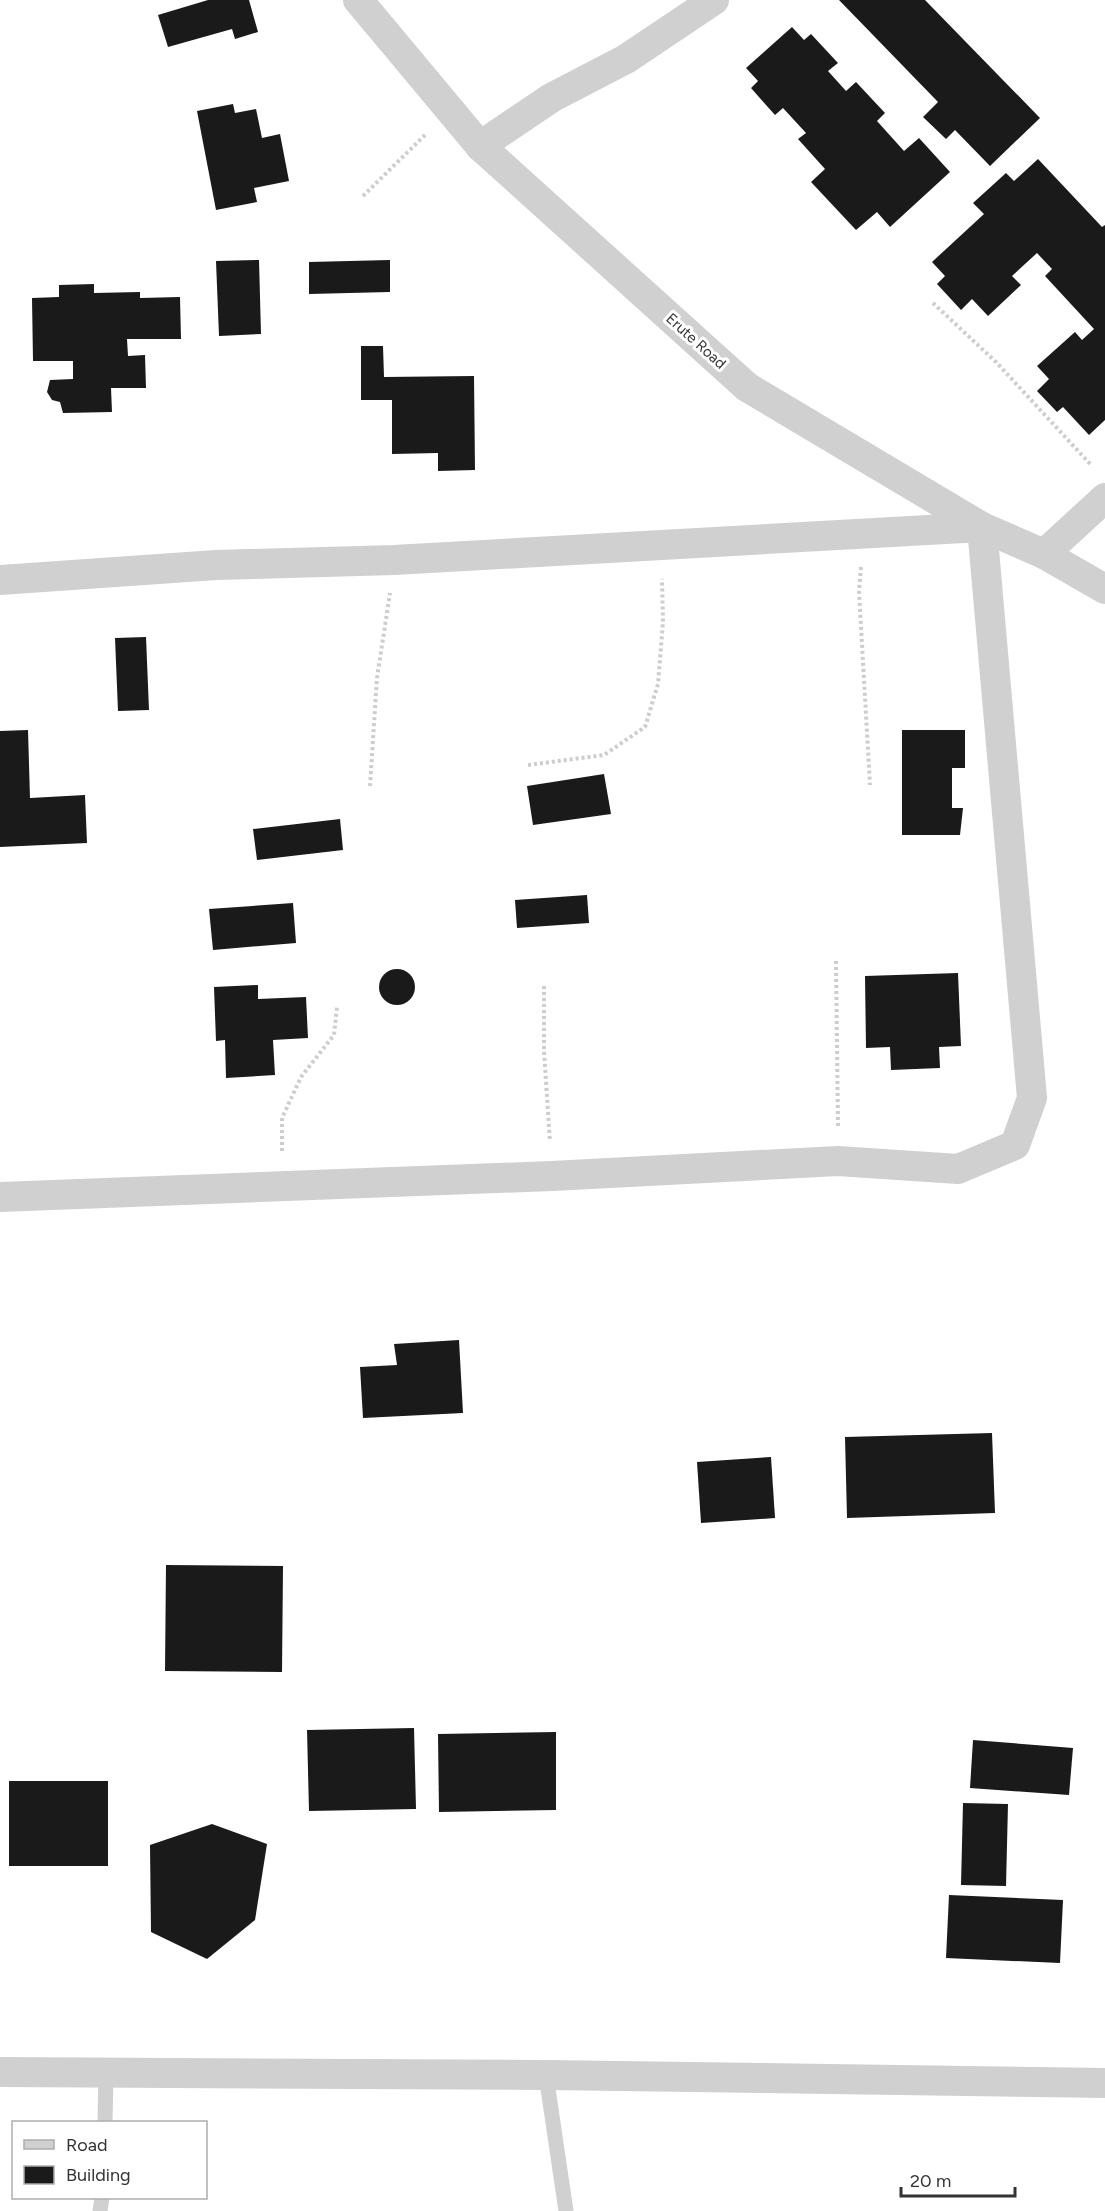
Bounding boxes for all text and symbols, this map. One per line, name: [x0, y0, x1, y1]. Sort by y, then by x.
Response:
street label: Erute Road: [662, 309, 730, 373]
legend: [12, 2121, 207, 2199]
text: Road: [66, 2134, 107, 2156]
scale bar: [901, 2160, 1015, 2198]
text: Building: [66, 2164, 131, 2186]
text: 20 m: [910, 2170, 951, 2192]

